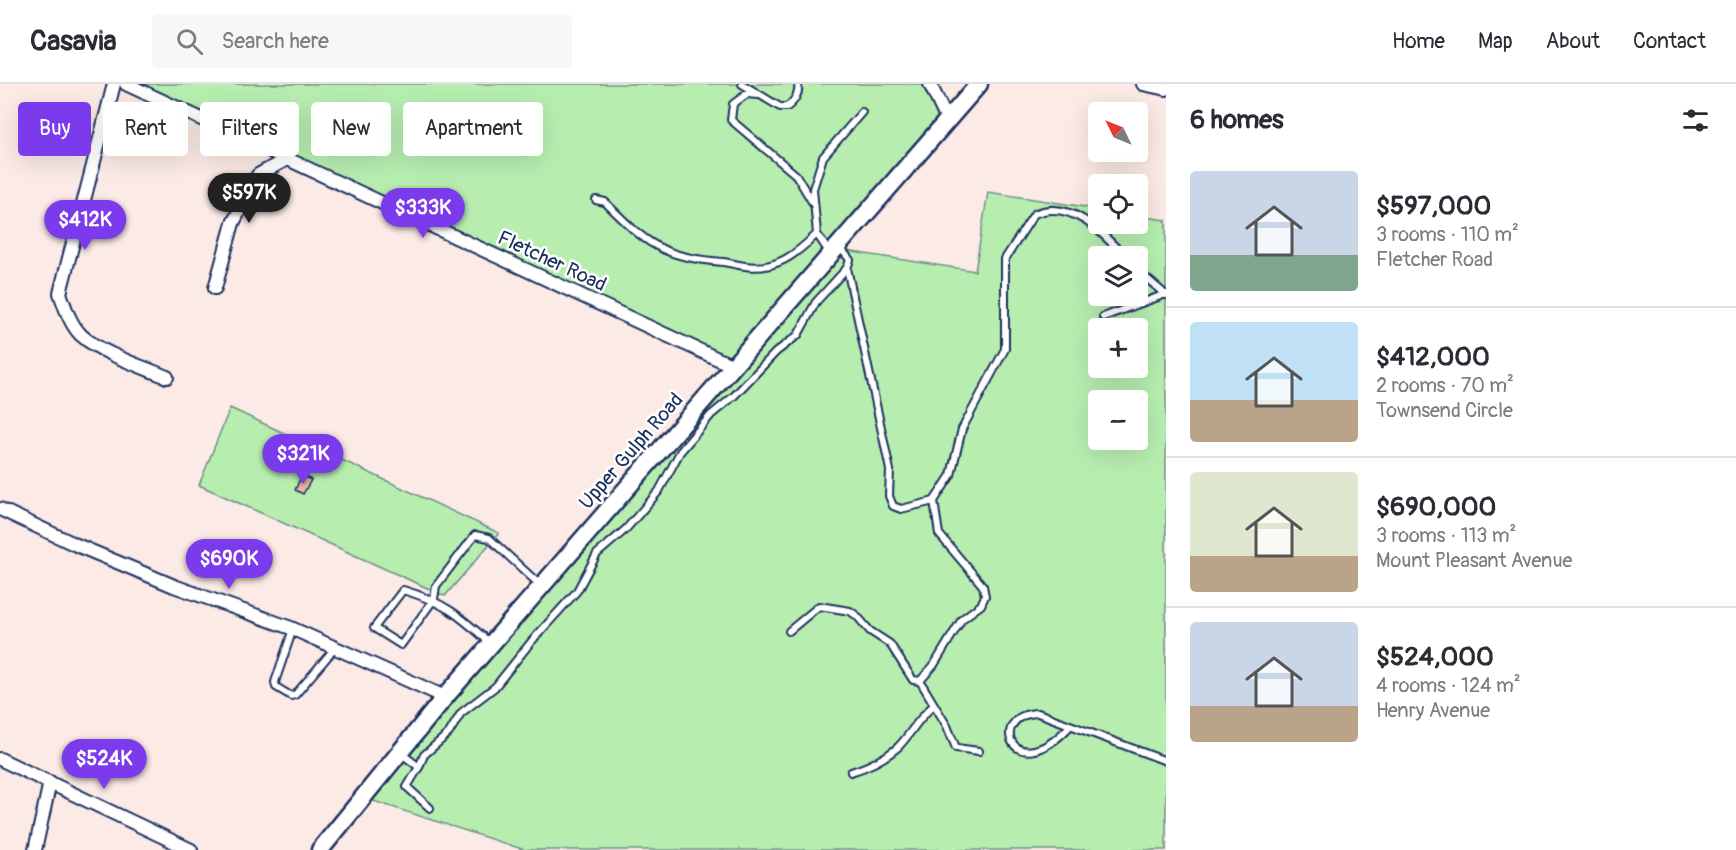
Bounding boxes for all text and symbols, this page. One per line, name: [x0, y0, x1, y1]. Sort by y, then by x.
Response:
search box: [152, 14, 572, 68]
text: Casavia: [30, 24, 116, 59]
icon: search: [173, 25, 206, 58]
text: Search here: [221, 27, 329, 55]
text: Home: [1392, 28, 1445, 55]
text: Map: [1478, 28, 1513, 55]
text: About: [1546, 28, 1600, 55]
text: Contact: [1633, 28, 1706, 55]
chip: Buy: [18, 102, 91, 156]
chip: Rent: [103, 102, 188, 156]
chip: Filters: [200, 102, 299, 156]
chip: New: [311, 102, 391, 156]
chip: Apartment: [403, 102, 543, 156]
north arrow: [1088, 102, 1148, 162]
map controls: [1088, 102, 1148, 450]
text: 6 homes: [1190, 104, 1284, 136]
icon: filters: [1679, 104, 1712, 137]
pin: $597K: [207, 173, 291, 224]
button: locate: [1088, 174, 1148, 234]
text: $597K: [222, 180, 276, 205]
pin: $333K: [381, 188, 465, 239]
text: $597,000: [1376, 190, 1491, 222]
text: $333K: [395, 195, 451, 220]
icon: home: [1238, 195, 1310, 267]
pin: $412K: [43, 200, 127, 251]
text: $412K: [58, 207, 112, 232]
text: 3 rooms · 110 m²: [1376, 222, 1519, 247]
street label: Fletcher Road: [494, 225, 610, 297]
button: layers: [1088, 246, 1148, 306]
text: Fletcher Road: [1376, 247, 1493, 272]
button: +: [1088, 318, 1148, 378]
text: $412,000: [1376, 341, 1490, 373]
icon: home: [1238, 346, 1310, 418]
text: 2 rooms · 70 m²: [1376, 373, 1514, 398]
street label: Upper Gulph Road: [574, 388, 688, 514]
button: −: [1088, 390, 1148, 450]
text: Townsend Circle: [1376, 398, 1513, 423]
pin: $321K: [261, 434, 345, 485]
text: $321K: [276, 441, 330, 466]
text: $690,000: [1376, 491, 1496, 523]
icon: home: [1238, 496, 1310, 568]
text: 3 rooms · 113 m²: [1376, 523, 1516, 548]
pin: $690K: [187, 539, 271, 590]
text: $690K: [200, 546, 258, 571]
text: Mount Pleasant Avenue: [1376, 548, 1572, 573]
text: $524,000: [1376, 641, 1494, 673]
icon: home: [1238, 646, 1310, 718]
text: 4 rooms · 124 m²: [1376, 673, 1521, 698]
text: Henry Avenue: [1376, 698, 1490, 723]
pin: $524K: [62, 739, 146, 790]
text: $524K: [76, 746, 132, 771]

